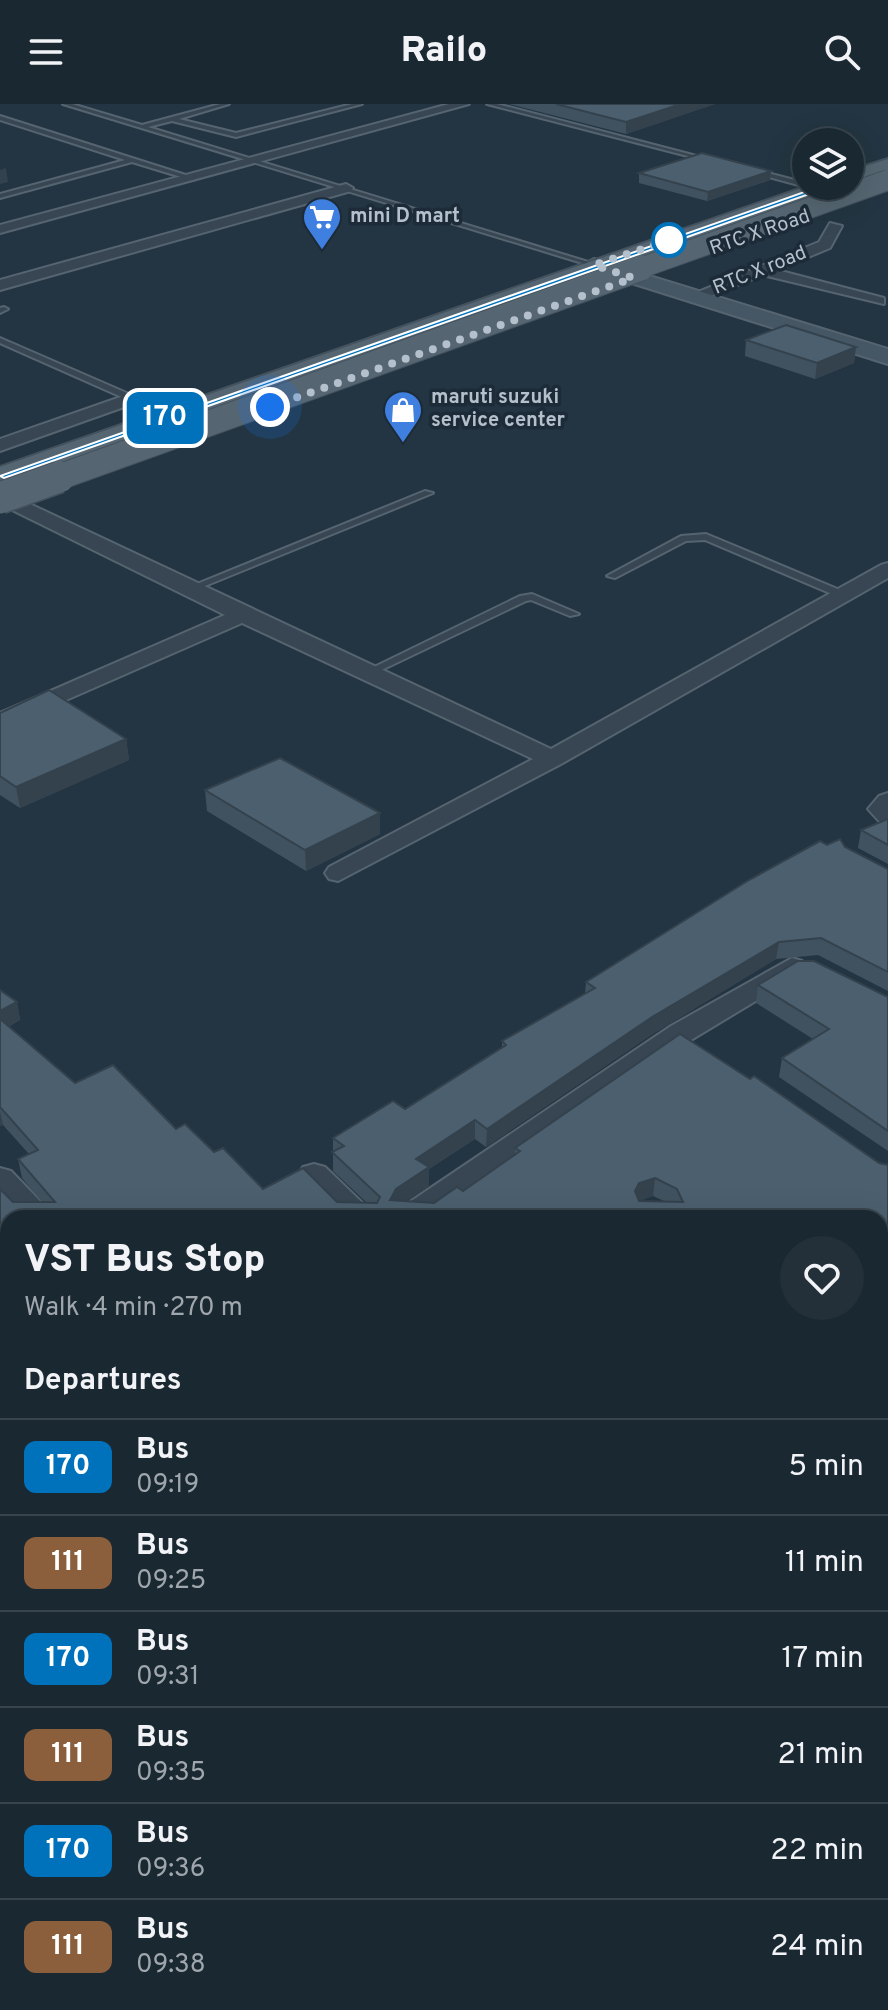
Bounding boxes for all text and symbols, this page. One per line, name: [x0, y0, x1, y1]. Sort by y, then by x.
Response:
text: Railo: [401, 29, 487, 75]
icon: menu: [24, 30, 68, 74]
icon: search: [820, 30, 864, 74]
map controls: [792, 128, 864, 200]
button: layers: [792, 128, 864, 200]
supermarket icon: mini D mart: [301, 196, 343, 251]
place label: mini D mart: [350, 204, 460, 230]
street label: RTC X Road: [706, 204, 814, 262]
unlabelled marker: [652, 223, 686, 257]
street label: RTC X road: [709, 240, 811, 302]
place label: maruti suzuki service center: [431, 385, 566, 434]
your location: [250, 387, 290, 427]
shop icon: maruti suzuki service center: [382, 389, 424, 444]
line badge: 170: [119, 392, 211, 444]
text: 170: [143, 400, 187, 436]
button: heart: [780, 1236, 864, 1320]
text: VST Bus Stop: [24, 1237, 265, 1286]
text: Walk · 4 min · 270 m: [24, 1292, 243, 1325]
text: Departures: [24, 1363, 182, 1400]
text: Bus: [136, 1432, 189, 1469]
text: 170: [46, 1449, 90, 1485]
text: 5 min: [788, 1449, 864, 1486]
text: 09:19: [136, 1469, 199, 1502]
text: Bus: [136, 1528, 189, 1565]
text: 111: [51, 1545, 85, 1581]
text: 11 min: [785, 1545, 864, 1582]
text: 09:25: [136, 1565, 206, 1598]
text: Bus: [136, 1624, 189, 1661]
text: 170: [46, 1641, 90, 1677]
text: 17 min: [781, 1641, 864, 1678]
text: 09:31: [136, 1661, 199, 1694]
text: Bus: [136, 1720, 189, 1757]
text: 111: [51, 1737, 85, 1773]
text: 21 min: [777, 1737, 864, 1774]
text: 09:35: [136, 1757, 206, 1790]
text: Bus: [136, 1816, 189, 1853]
text: 170: [46, 1833, 90, 1869]
text: 22 min: [770, 1833, 864, 1870]
text: 09:36: [136, 1853, 205, 1886]
text: Bus: [136, 1912, 189, 1949]
text: 111: [51, 1929, 85, 1965]
text: 24 min: [770, 1929, 864, 1966]
text: 09:38: [136, 1949, 206, 1982]

